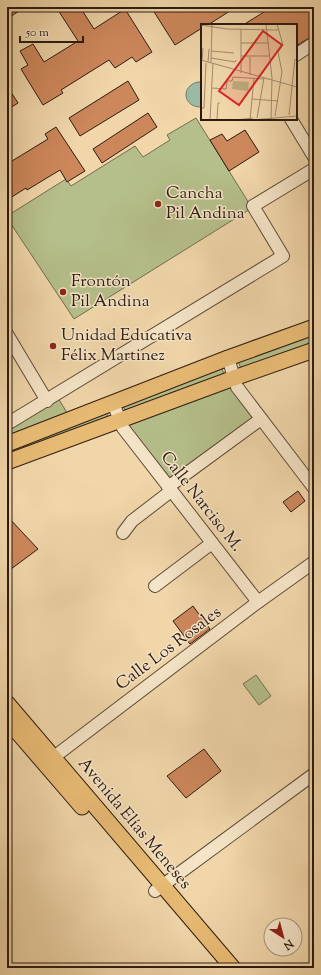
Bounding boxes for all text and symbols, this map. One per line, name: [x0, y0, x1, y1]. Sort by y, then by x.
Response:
scale bar: [20, 18, 83, 44]
text: 50 m: [25, 24, 49, 42]
inset map: [201, 24, 297, 120]
place label: Cancha Pil Andina: [166, 182, 245, 226]
marker: Cancha Pil Andina: [153, 199, 163, 209]
place label: Frontón Pil Andina: [71, 270, 150, 314]
marker: Frontón Pil Andina: [58, 287, 68, 297]
place label: Unidad Educativa Félix Martinez: [61, 324, 192, 368]
marker: Unidad Educativa Félix Martinez: [48, 341, 58, 351]
street label: Calle Narciso M.: [154, 447, 248, 557]
street label: Calle Los Rosales: [111, 601, 227, 697]
street label: Avenida Elías Meneses: [72, 753, 197, 895]
north arrow: [263, 917, 303, 957]
text: N: [280, 935, 297, 953]

